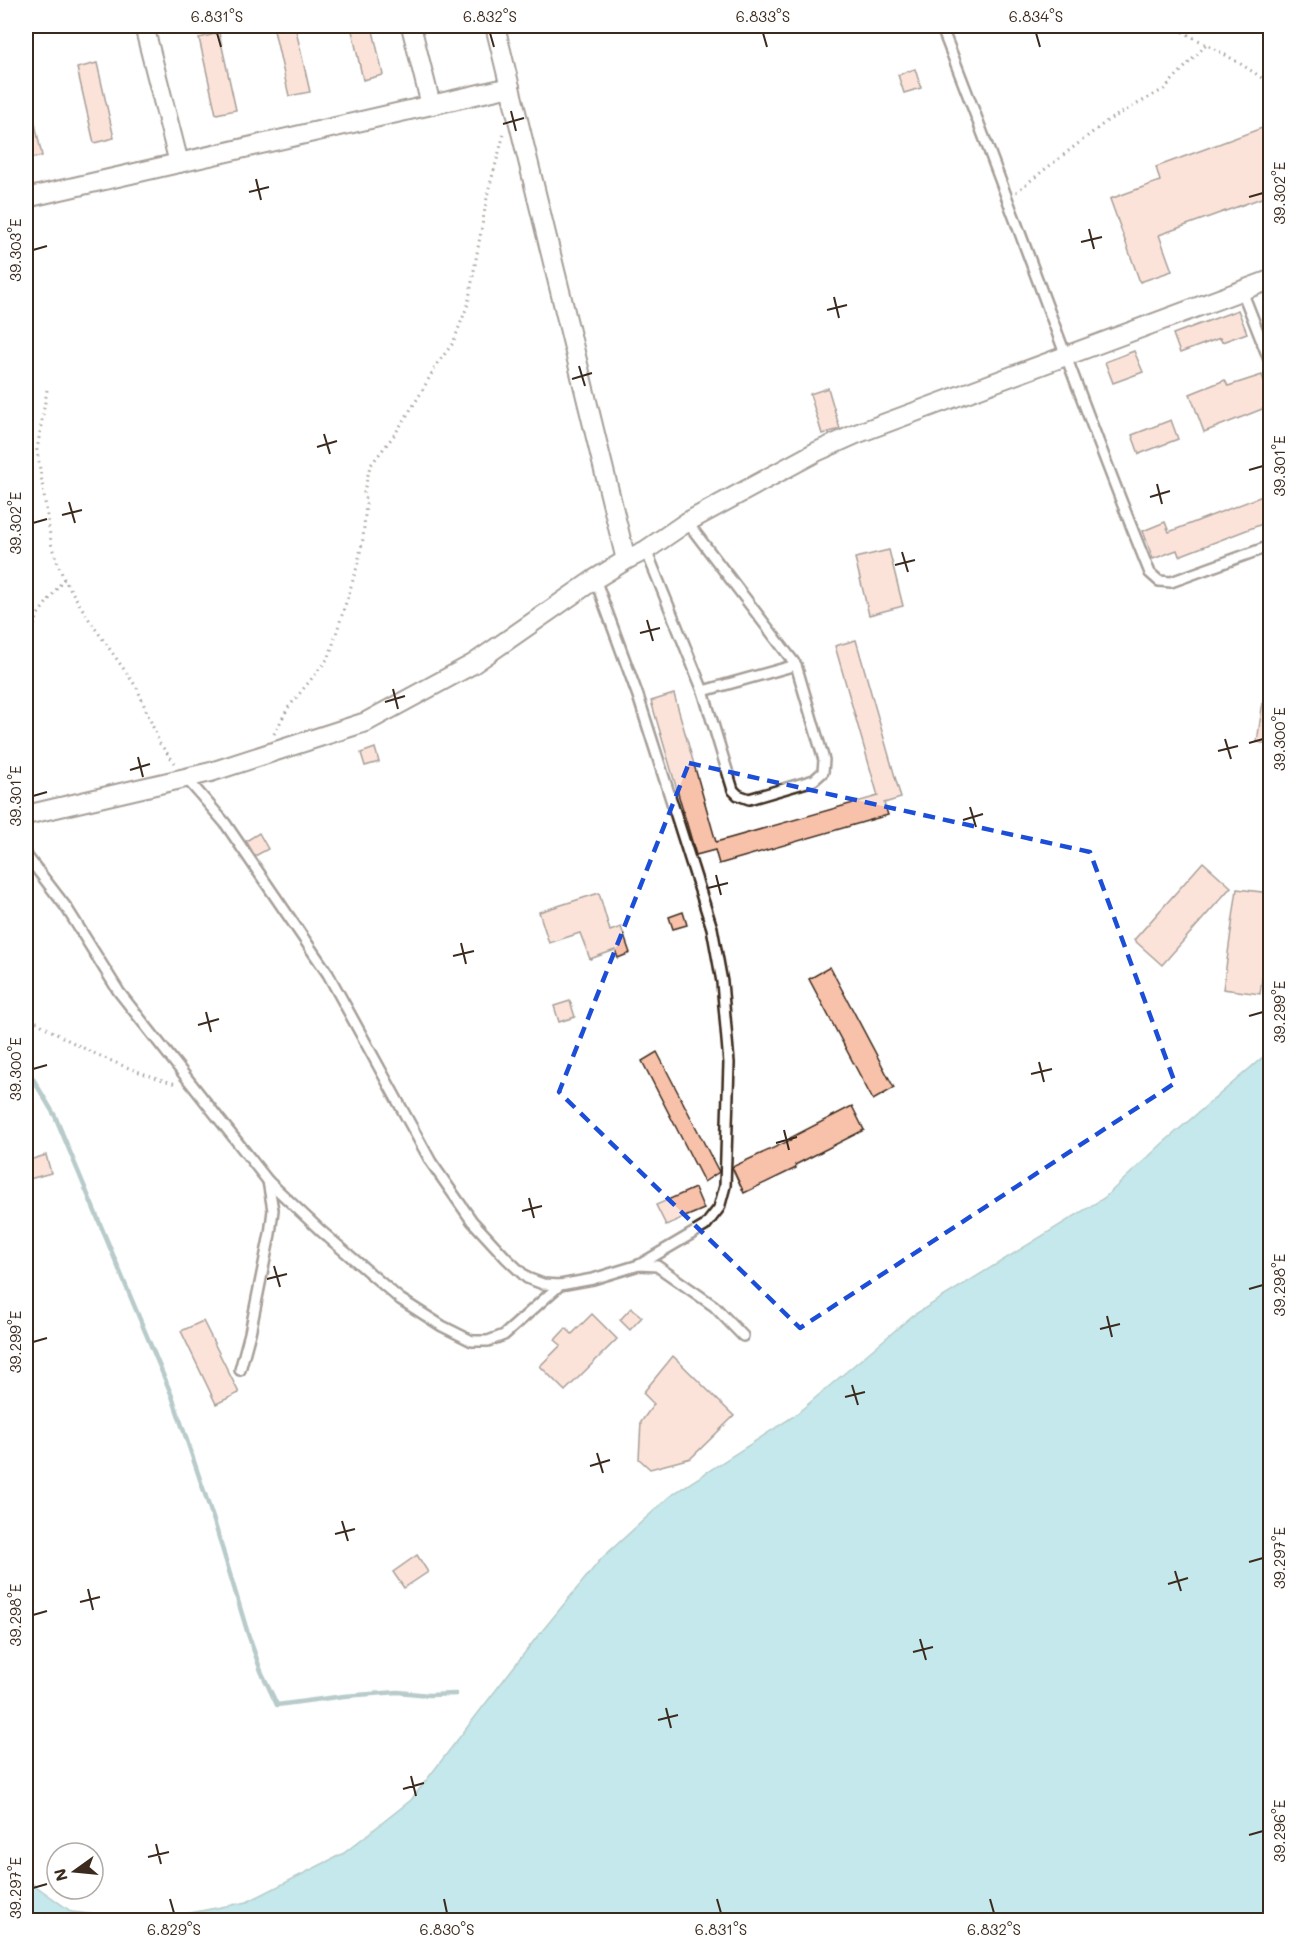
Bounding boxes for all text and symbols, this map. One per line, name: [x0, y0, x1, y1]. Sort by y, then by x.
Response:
text: 6.831°S: [191, 6, 243, 26]
text: 6.832°S: [463, 6, 517, 26]
text: 6.833°S: [736, 6, 790, 26]
text: 6.834°S: [1009, 6, 1063, 26]
text: 39.302°E: [1269, 161, 1289, 224]
text: 39.303°E: [5, 218, 25, 282]
text: 39.301°E: [1269, 435, 1289, 497]
text: 39.302°E: [5, 491, 25, 554]
text: 39.300°E: [1269, 707, 1289, 771]
text: 39.301°E: [5, 765, 25, 827]
text: 39.299°E: [1269, 980, 1289, 1043]
text: 39.300°E: [5, 1037, 25, 1101]
text: 39.298°E: [1269, 1253, 1289, 1316]
text: 39.299°E: [5, 1310, 25, 1373]
text: 39.297°E: [1269, 1527, 1289, 1589]
text: 39.298°E: [5, 1583, 25, 1646]
text: 39.296°E: [1269, 1799, 1289, 1862]
north arrow: [45, 1841, 105, 1901]
text: 39.297°E: [5, 1857, 25, 1919]
text: N: [48, 1866, 72, 1884]
text: 6.829°S: [147, 1919, 201, 1939]
text: 6.830°S: [420, 1919, 474, 1939]
text: 6.831°S: [695, 1919, 747, 1939]
text: 6.832°S: [967, 1919, 1021, 1939]

